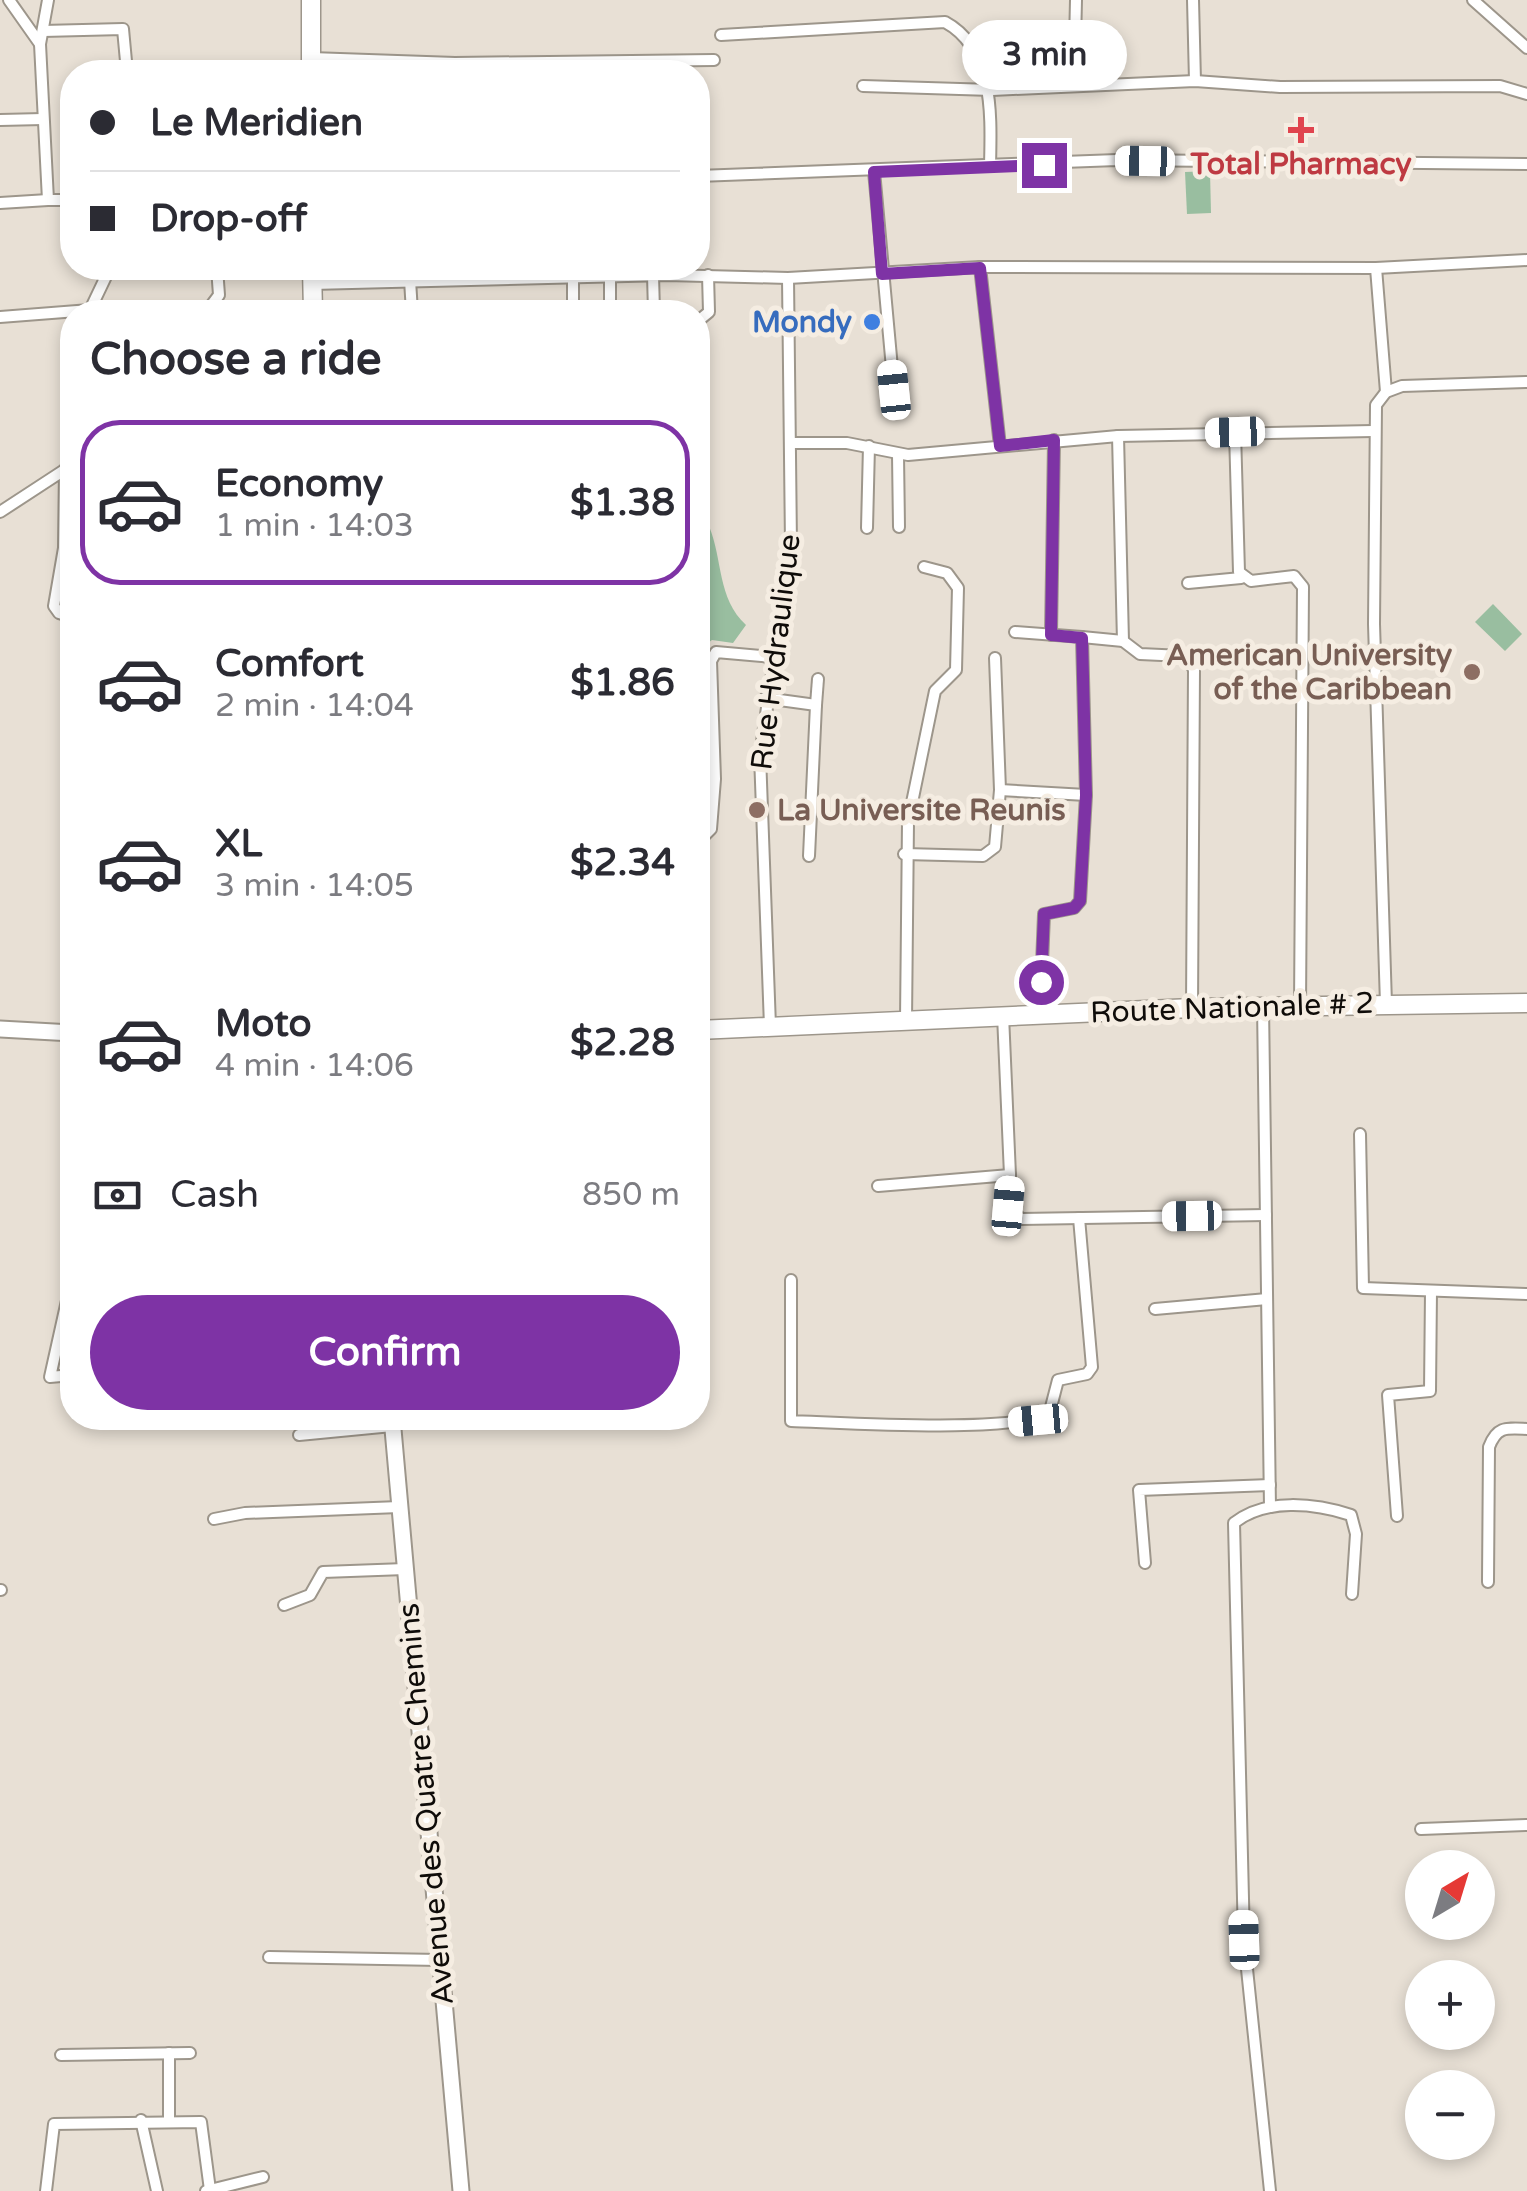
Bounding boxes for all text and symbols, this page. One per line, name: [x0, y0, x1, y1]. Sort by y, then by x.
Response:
callout: 3 min: [962, 20, 1126, 90]
text: 3 min: [1002, 36, 1087, 74]
text: Le Meridien: [150, 100, 363, 146]
marker: Total Pharmacy: [1290, 119, 1312, 141]
route end: [1022, 143, 1067, 188]
car: [1115, 145, 1175, 177]
place label: Total Pharmacy: [1189, 146, 1412, 183]
text: Drop-off: [150, 196, 307, 242]
place label: Mondy: [752, 304, 852, 341]
marker: Mondy: [861, 311, 883, 333]
text: Choose a ride: [90, 333, 381, 387]
car: [876, 359, 912, 421]
car: [1204, 416, 1266, 448]
icon: car: [95, 458, 185, 548]
text: Economy: [215, 461, 383, 507]
text: $1.38: [570, 480, 675, 526]
text: 1 min · 14:03: [215, 507, 414, 545]
street label: Rue Hydraulique: [743, 532, 809, 772]
place label: American University of the Caribbean: [1166, 637, 1452, 708]
icon: car: [95, 638, 185, 728]
text: Comfort: [215, 641, 364, 687]
text: $1.86: [570, 660, 675, 706]
marker: American University of the Caribbean: [1461, 661, 1483, 683]
text: 2 min · 14:04: [215, 687, 414, 725]
place label: La Universite Reunis: [777, 792, 1066, 829]
marker: La Universite Reunis: [746, 799, 768, 821]
icon: car: [95, 818, 185, 908]
text: XL: [215, 821, 262, 867]
text: $2.34: [570, 840, 675, 886]
text: 3 min · 14:05: [215, 867, 414, 905]
route start: [1019, 960, 1064, 1005]
street label: Route Nationale # 2: [1089, 985, 1375, 1031]
icon: car: [95, 998, 185, 1088]
text: Moto: [215, 1001, 311, 1047]
text: $2.28: [570, 1020, 675, 1066]
text: 4 min · 14:06: [215, 1047, 414, 1085]
icon: cash: [90, 1168, 145, 1223]
text: Cash: [170, 1172, 259, 1218]
car: [990, 1175, 1026, 1237]
text: 850 m: [582, 1176, 680, 1214]
car: [1162, 1200, 1222, 1232]
button: Confirm: [90, 1295, 680, 1410]
car: [1007, 1402, 1069, 1438]
street label: Avenue des Quatre Chemins: [390, 1602, 462, 2006]
north arrow: [1405, 1850, 1495, 1940]
map controls: [1405, 1850, 1495, 2160]
car: [1228, 1909, 1260, 1971]
button: +: [1405, 1960, 1495, 2050]
button: −: [1405, 2070, 1495, 2160]

